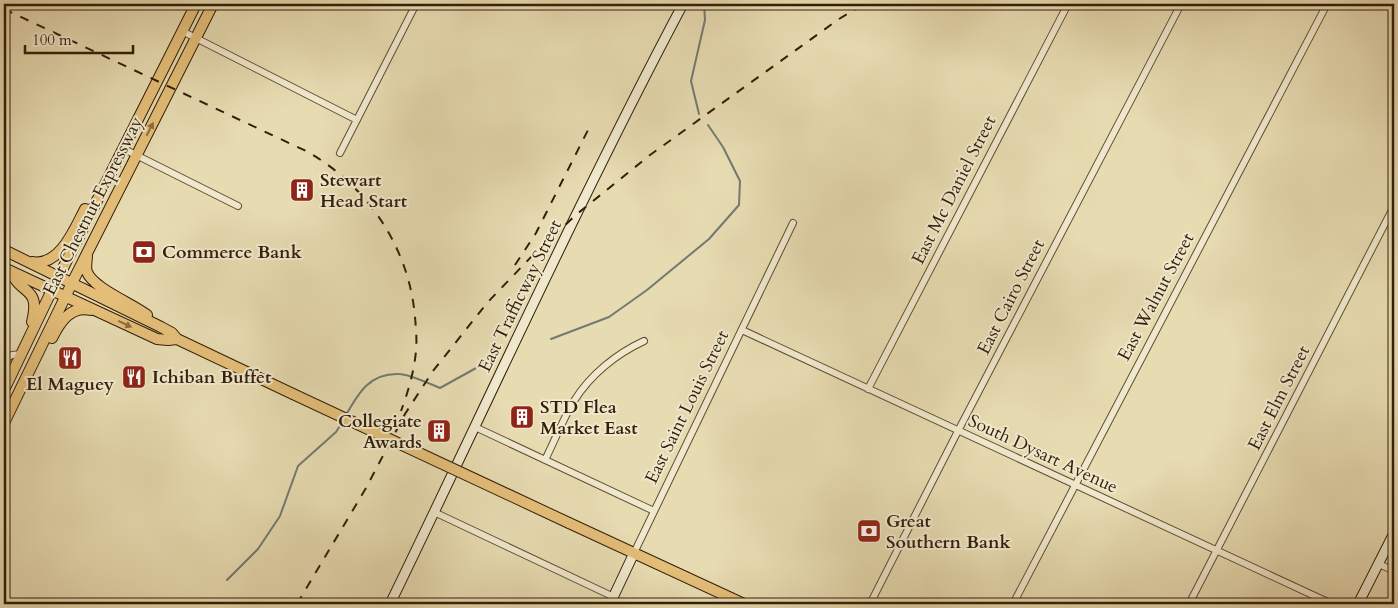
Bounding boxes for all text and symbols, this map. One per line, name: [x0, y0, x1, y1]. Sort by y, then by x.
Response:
scale bar: [25, 22, 132, 54]
text: 100 m: [32, 30, 72, 50]
street label: East Mc Daniel Street: [906, 111, 1003, 269]
street label: East Chestnut Expressway: [37, 112, 149, 300]
one-way arrow: [146, 122, 154, 136]
place label: Stewart Head Start: [320, 168, 408, 214]
building icon: Stewart Head Start: [289, 177, 315, 203]
street label: East Trafficway Street: [472, 215, 568, 376]
street label: East Walnut Street: [1112, 228, 1200, 365]
street label: East Cairo Street: [971, 235, 1051, 359]
bank icon: Commerce Bank: [131, 239, 157, 265]
place label: Commerce Bank: [162, 240, 303, 265]
one-way arrow: [118, 321, 132, 329]
street label: East Saint Louis Street: [639, 326, 735, 488]
street label: East Elm Street: [1242, 341, 1316, 455]
restaurant icon: El Maguey: [57, 345, 83, 371]
restaurant icon: Ichiban Buffet: [121, 364, 147, 390]
place label: Ichiban Buffet: [152, 365, 272, 390]
place label: El Maguey: [26, 372, 115, 397]
place label: STD Flea Market East: [540, 395, 638, 441]
building icon: STD Flea Market East: [509, 404, 535, 430]
street label: South Dysart Avenue: [964, 408, 1122, 500]
place label: Collegiate Awards: [338, 409, 422, 455]
building icon: Collegiate Awards: [426, 418, 452, 444]
place label: Great Southern Bank: [886, 509, 1012, 555]
bank icon: Great Southern Bank: [856, 518, 882, 544]

